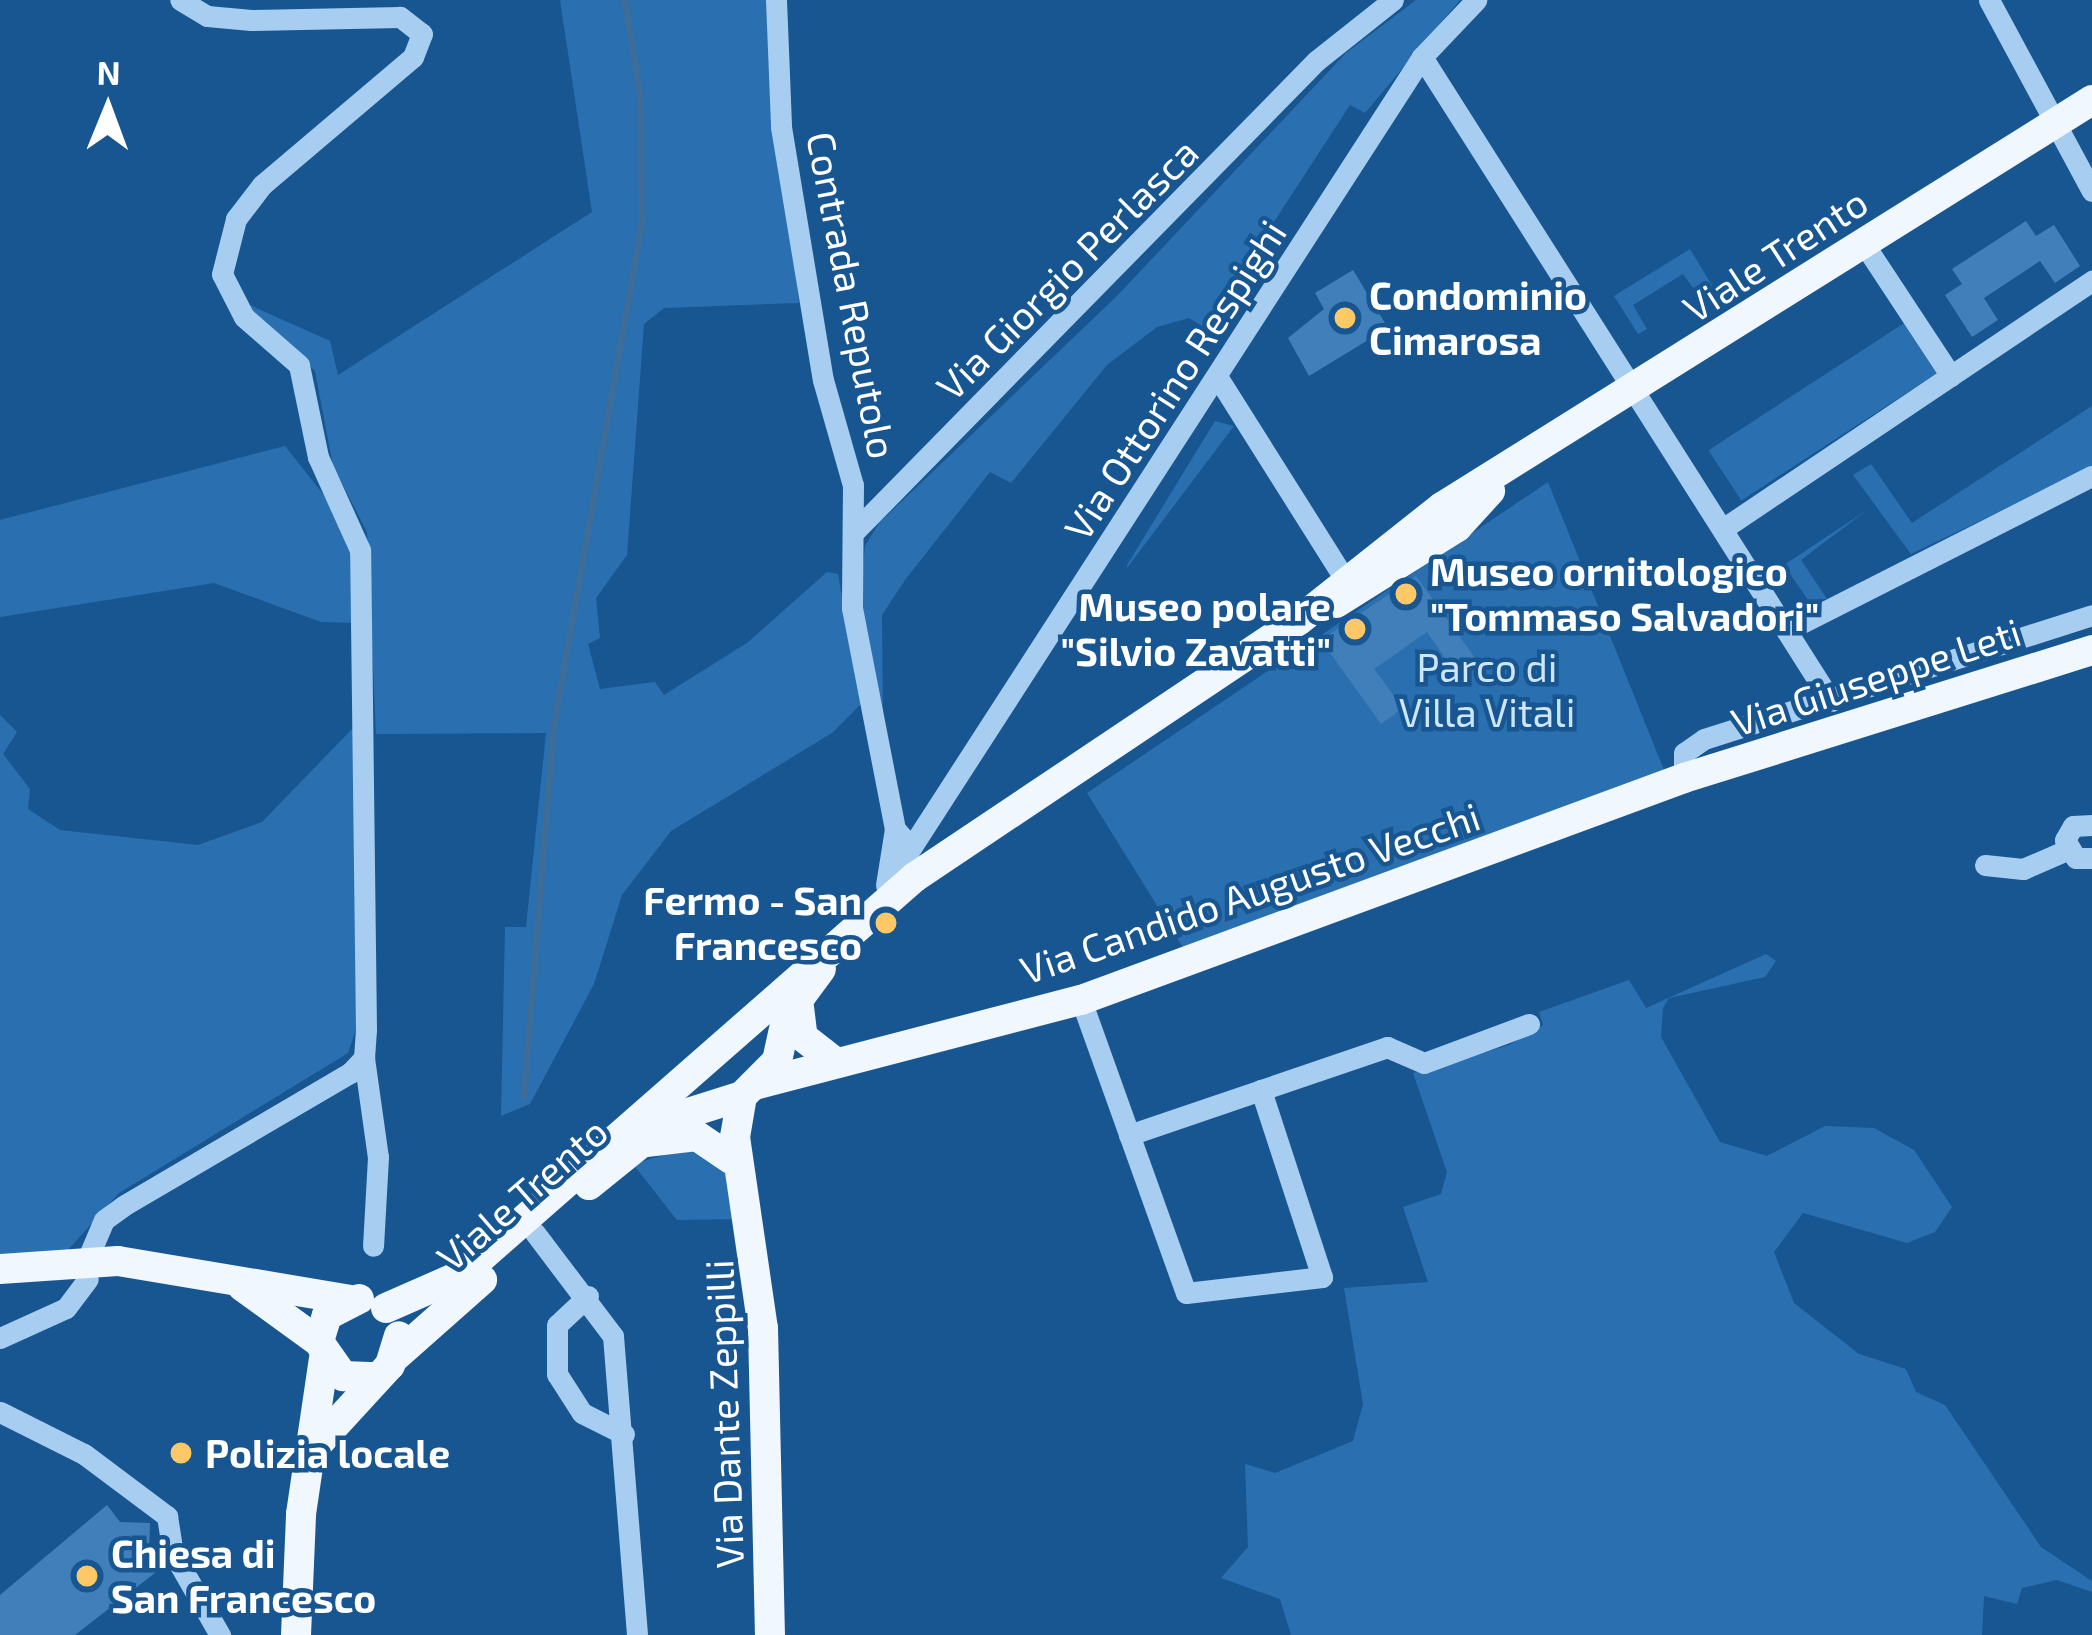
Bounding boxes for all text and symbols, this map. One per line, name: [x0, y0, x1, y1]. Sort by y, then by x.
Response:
north arrow: [48, 48, 168, 168]
text: N: [96, 52, 121, 92]
street label: Contrada Reputolo: [797, 128, 907, 462]
street label: Via Giorgio Perlasca: [927, 129, 1207, 409]
street label: Viale Trento: [1674, 178, 1876, 332]
street label: Via Ottorino Respighi: [1054, 212, 1296, 548]
place label: Condominio Cimarosa: [1369, 273, 1587, 364]
marker: Condominio Cimarosa: [1332, 305, 1358, 331]
place label: Museo ornitologico "Tommaso Salvadori": [1430, 549, 1819, 640]
marker: Museo ornitologico "Tommaso Salvadori": [1393, 581, 1419, 607]
place label: Museo polare "Silvio Zavatti": [1061, 584, 1331, 675]
street label: Via Giuseppe Leti: [1726, 608, 2026, 746]
marker: Museo polare "Silvio Zavatti": [1342, 616, 1368, 642]
park label: Parco di Villa Vitali: [1398, 645, 1576, 736]
street label: Via Candido Augusto Vecchi: [1013, 792, 1487, 994]
place label: Fermo - San Francesco: [643, 878, 862, 969]
marker: Fermo - San Francesco: [873, 910, 899, 936]
street label: Viale Trento: [427, 1107, 617, 1281]
street label: Via Dante Zeppilli: [695, 1259, 753, 1569]
place label: Polizia locale: [205, 1430, 450, 1476]
marker: Polizia locale: [168, 1440, 194, 1466]
place label: Chiesa di San Francesco: [111, 1531, 376, 1622]
marker: Chiesa di San Francesco: [74, 1563, 100, 1589]

